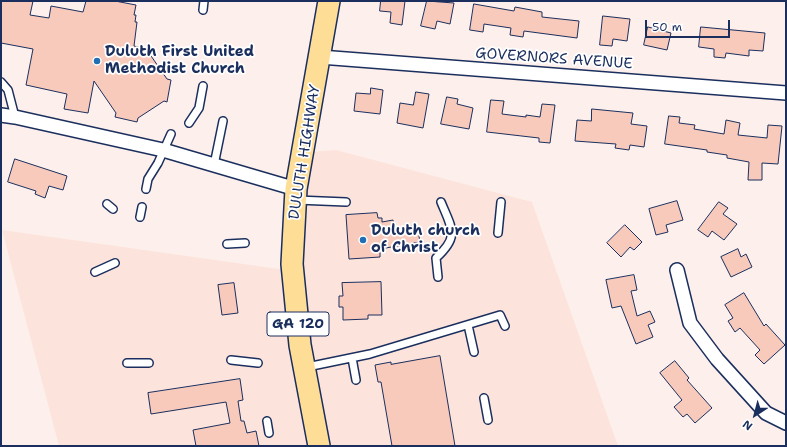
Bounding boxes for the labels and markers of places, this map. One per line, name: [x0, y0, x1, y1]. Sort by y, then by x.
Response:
place label: Duluth First United Methodist Church: [105, 43, 254, 78]
marker: Duluth First United Methodist Church: [92, 56, 102, 66]
place label: Duluth church of Christ: [371, 222, 480, 257]
marker: Duluth church of Christ: [358, 235, 368, 245]

